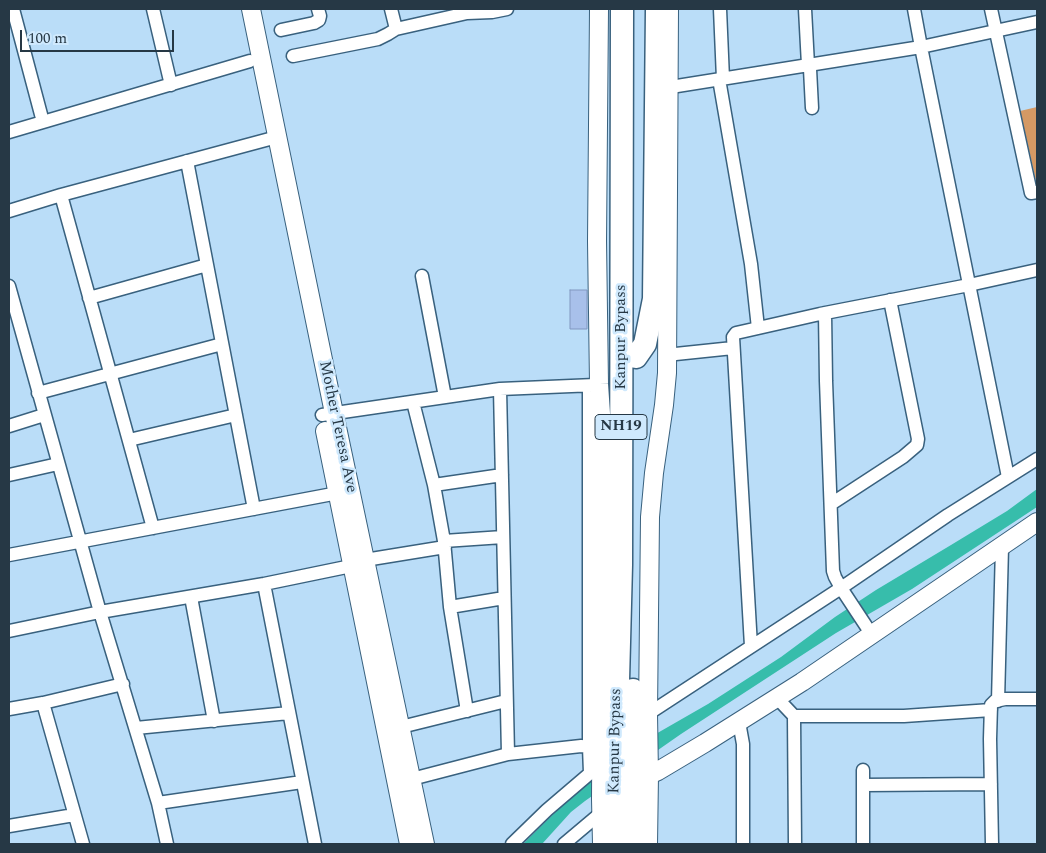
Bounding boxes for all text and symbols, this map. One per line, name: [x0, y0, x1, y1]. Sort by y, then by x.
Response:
scale bar: [22, 20, 176, 52]
text: 100 m: [28, 27, 67, 50]
street label: Kanpur Bypass: [612, 284, 632, 390]
street label: Mother Teresa Ave: [314, 359, 360, 495]
road number: NH19: [595, 414, 647, 440]
street label: Kanpur Bypass: [605, 688, 627, 794]

